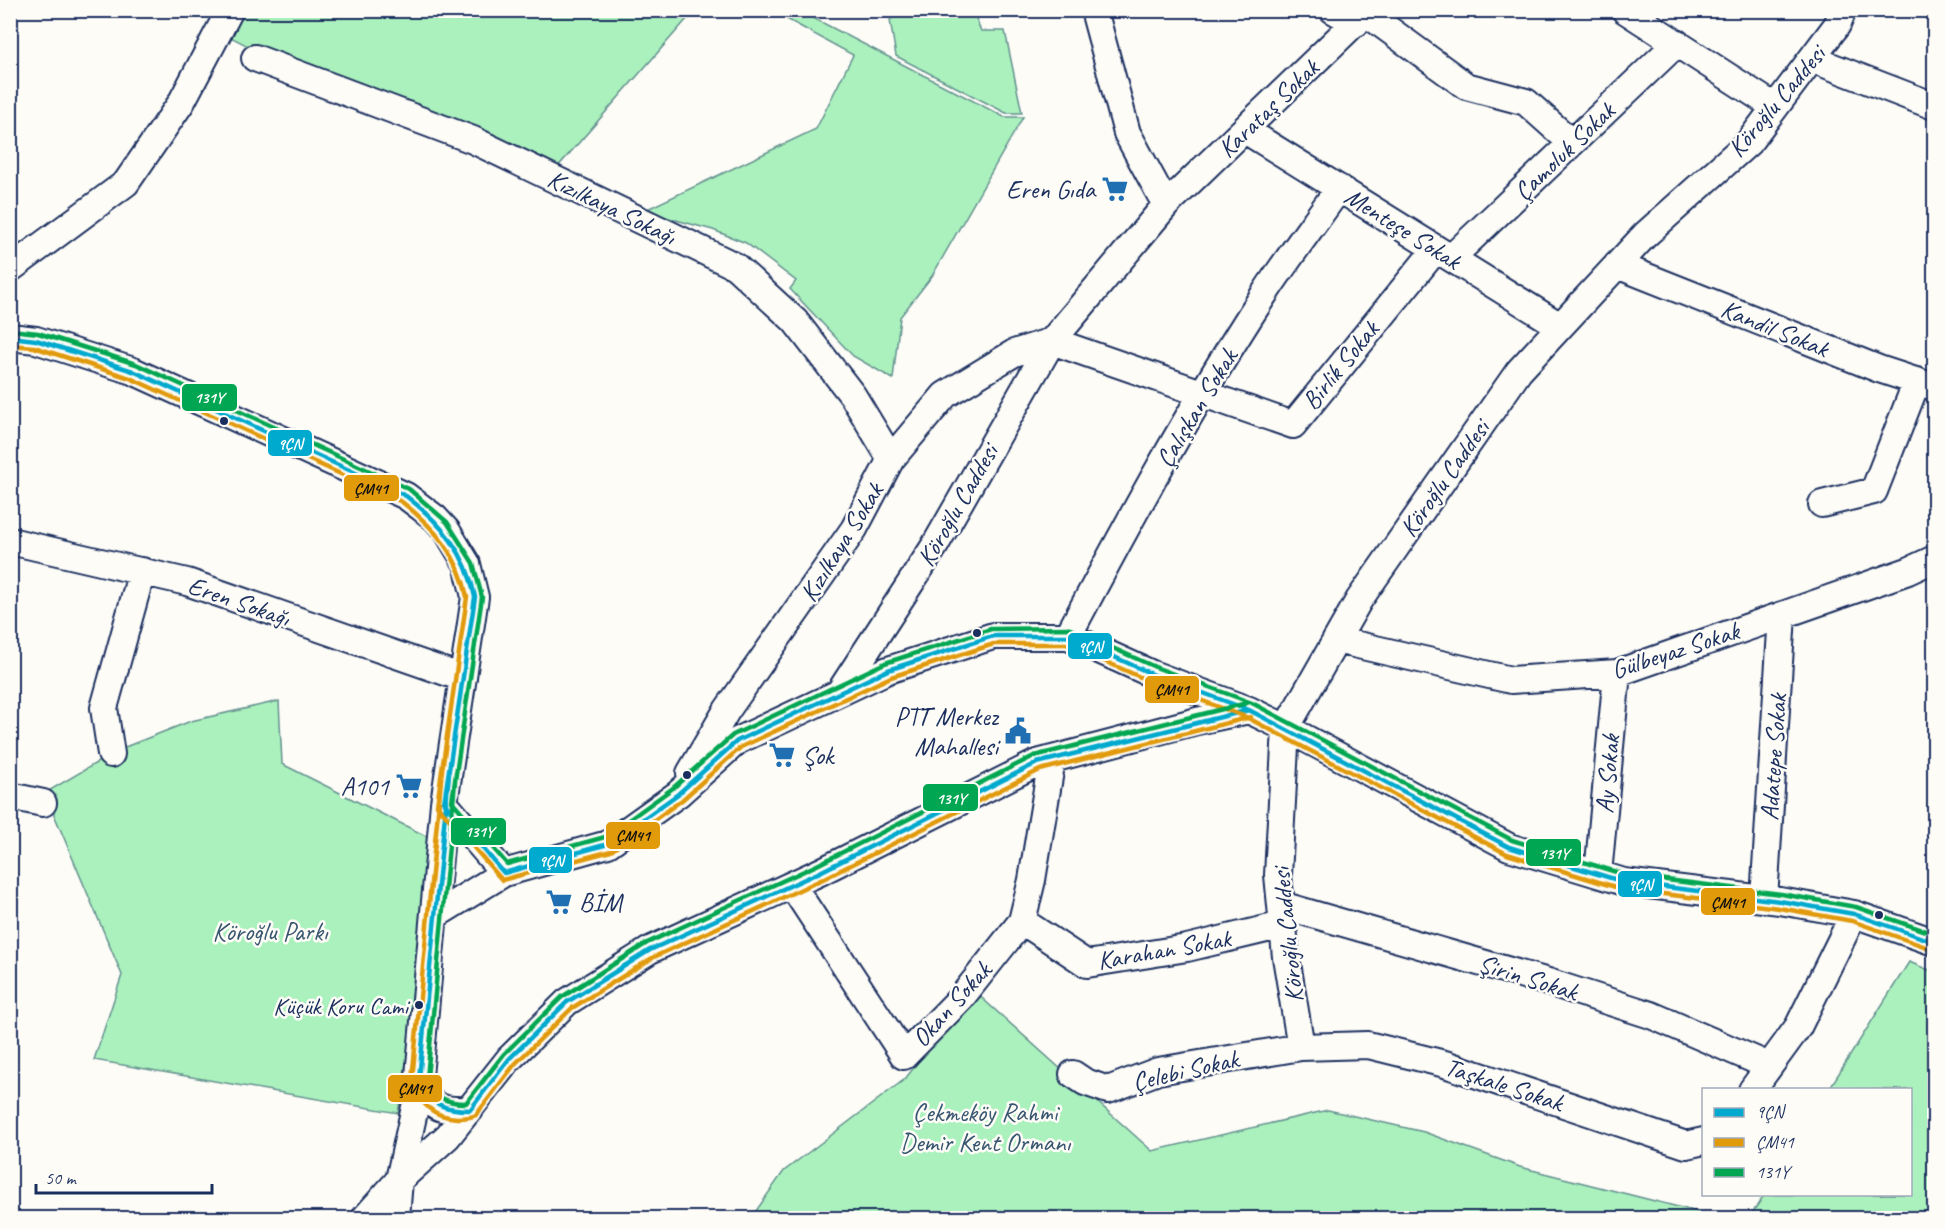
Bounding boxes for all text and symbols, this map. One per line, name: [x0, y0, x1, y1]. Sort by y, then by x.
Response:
street label: Köroğlu Caddesi: [1720, 36, 1835, 164]
street label: Karataş Sokak: [1211, 51, 1327, 165]
street label: Çamoluk Sokak: [1507, 94, 1623, 208]
street label: Kızılkaya Sokağı: [542, 162, 682, 253]
place label: Eren Gıda: [1006, 173, 1097, 206]
supermarket icon: Eren Gıda: [1100, 174, 1130, 204]
street label: Menteşe Sokak: [1338, 180, 1468, 278]
street label: Kandil Sokak: [1716, 292, 1835, 365]
street label: Birlik Sokak: [1294, 313, 1387, 417]
street label: Çalışkan Sokak: [1148, 341, 1246, 473]
line badge: 131Y: [181, 383, 238, 412]
text: 131Y: [194, 388, 228, 408]
street label: Köroğlu Caddesi: [1392, 411, 1499, 543]
unlabelled marker: [218, 415, 230, 427]
line badge: 9ÇN: [267, 429, 313, 457]
text: 9ÇN: [278, 434, 305, 454]
street label: Köroğlu Caddesi: [909, 436, 1007, 572]
line badge: ÇM41: [343, 474, 400, 502]
street label: Kızılkaya Sokak: [792, 475, 892, 608]
text: ÇM41: [354, 479, 390, 499]
street label: Eren Sokağı: [184, 569, 295, 635]
street label: Gülbeyaz Sokak: [1607, 614, 1746, 687]
unlabelled marker: [971, 627, 983, 639]
line badge: 9ÇN: [1067, 632, 1113, 660]
text: 9ÇN: [1078, 637, 1105, 657]
line badge: ÇM41: [1144, 675, 1200, 704]
text: ÇM41: [1155, 680, 1191, 700]
street label: Adatepe Sokak: [1753, 691, 1795, 822]
place label: PTT Merkez Mahallesi: [895, 700, 1001, 763]
public building icon: PTT Merkez Mahallesi: [1003, 716, 1033, 746]
street label: Ay Sokak: [1588, 731, 1628, 815]
place label: Şok: [802, 739, 836, 772]
supermarket icon: Şok: [767, 740, 797, 770]
unlabelled marker: [681, 769, 693, 781]
place label: A101: [341, 770, 390, 803]
supermarket icon: A101: [394, 771, 424, 801]
line badge: 131Y: [922, 783, 979, 812]
text: 131Y: [936, 789, 970, 809]
line badge: 131Y: [450, 817, 507, 846]
line badge: ÇM41: [605, 821, 661, 850]
text: 131Y: [464, 822, 498, 842]
text: ÇM41: [616, 826, 652, 846]
line badge: 131Y: [1525, 838, 1582, 867]
text: 131Y: [1539, 844, 1573, 864]
line badge: 9ÇN: [528, 846, 573, 874]
text: 9ÇN: [539, 851, 566, 871]
street label: Köroğlu Caddesi: [1264, 863, 1311, 1004]
line badge: 9ÇN: [1617, 870, 1663, 898]
text: 9ÇN: [1628, 875, 1655, 895]
place label: BİM: [579, 886, 624, 919]
supermarket icon: BİM: [544, 887, 574, 917]
line badge: ÇM41: [1700, 887, 1756, 916]
text: ÇM41: [1711, 893, 1747, 913]
unlabelled marker: [1873, 909, 1885, 921]
park label: Köroğlu Parkı: [212, 915, 329, 948]
street label: Karahan Sokak: [1095, 921, 1235, 977]
street label: Şirin Sokak: [1474, 947, 1584, 1009]
street label: Okan Sokak: [904, 953, 1000, 1054]
place label: Küçük Koru Cami: [273, 991, 410, 1021]
marker: Küçük Koru Cami: [413, 999, 425, 1011]
street label: Çelebi Sokak: [1129, 1042, 1244, 1099]
street label: Taşkale Sokak: [1441, 1050, 1569, 1120]
line badge: ÇM41: [387, 1074, 443, 1103]
text: ÇM41: [398, 1079, 434, 1099]
legend: [1702, 1088, 1912, 1196]
park label: Çekmeköy Rahmi Demir Kent Ormanı: [900, 1096, 1071, 1159]
text: 9ÇN: [1756, 1101, 1787, 1124]
text: ÇM41: [1756, 1131, 1795, 1154]
scale bar: [36, 1157, 212, 1195]
text: 131Y: [1756, 1161, 1793, 1183]
text: 50 m: [45, 1167, 78, 1189]

